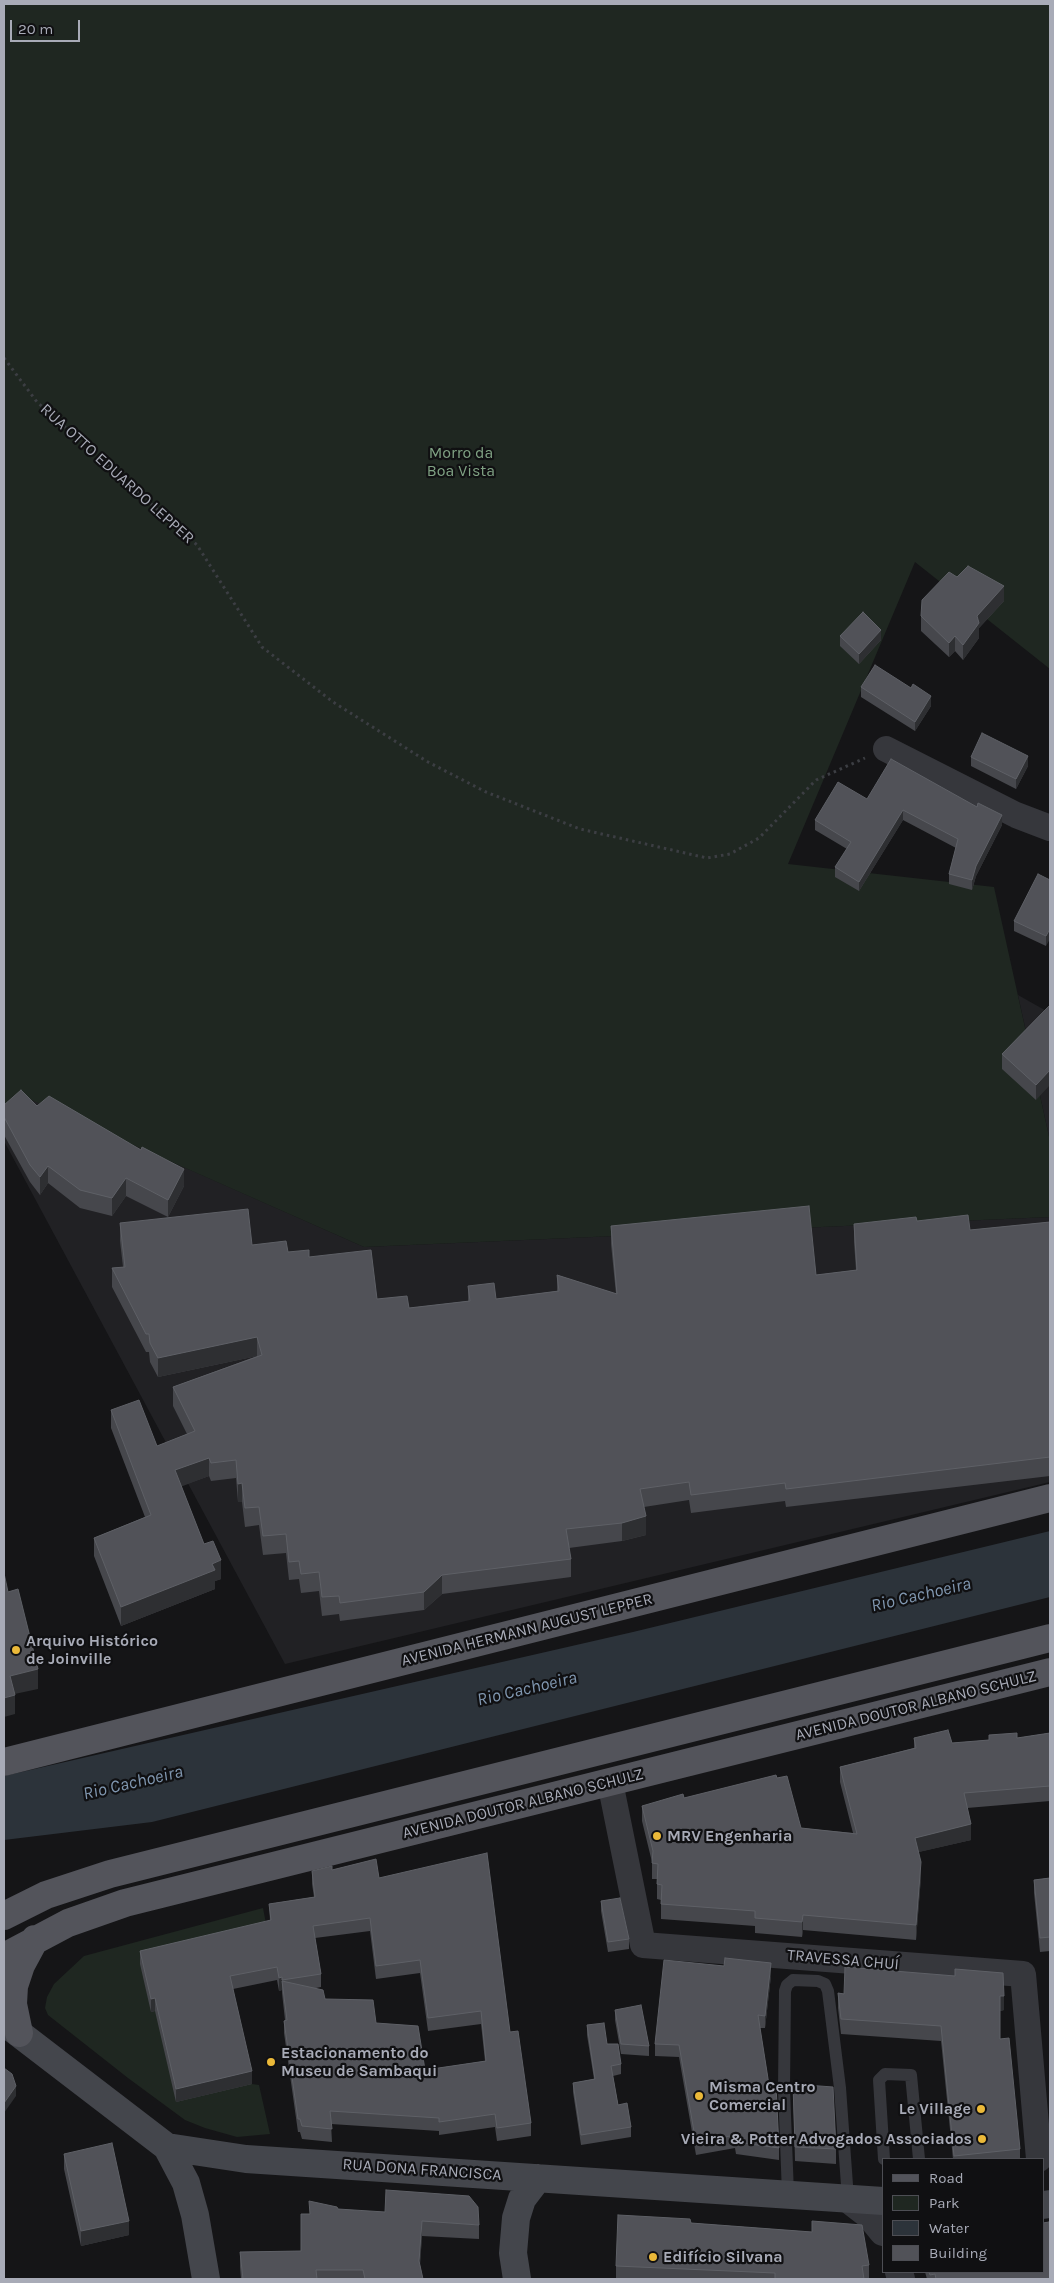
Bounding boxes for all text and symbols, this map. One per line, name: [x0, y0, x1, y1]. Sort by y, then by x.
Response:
scale bar: [12, 10, 82, 42]
text: 20 m: [18, 20, 53, 38]
street label: RUA OTTO EDUARDO LEPPER: [36, 400, 198, 548]
park label: Morro da Boa Vista: [427, 443, 495, 481]
water label: Rio Cachoeira: [869, 1573, 973, 1617]
street label: AVENIDA HERMANN AUGUST LEPPER: [399, 1589, 655, 1671]
place label: Arquivo Histórico de Joinville: [26, 1631, 158, 1669]
marker: Arquivo Histórico de Joinville: [10, 1644, 22, 1656]
water label: Rio Cachoeira: [475, 1667, 579, 1711]
street label: AVENIDA DOUTOR ALBANO SCHULZ: [794, 1667, 1038, 1745]
water label: Rio Cachoeira: [81, 1761, 185, 1805]
street label: AVENIDA DOUTOR ALBANO SCHULZ: [401, 1765, 645, 1843]
place label: MRV Engenharia: [667, 1826, 792, 1846]
marker: MRV Engenharia: [651, 1830, 663, 1842]
street label: TRAVESSA CHUÍ: [786, 1946, 900, 1974]
place label: Estacionamento do Museu de Sambaqui: [281, 2043, 437, 2081]
marker: Estacionamento do Museu de Sambaqui: [265, 2056, 277, 2068]
place label: Misma Centro Comercial: [709, 2077, 816, 2115]
marker: Misma Centro Comercial: [693, 2090, 705, 2102]
place label: Le Village: [899, 2099, 971, 2119]
marker: Le Village: [975, 2103, 987, 2115]
place label: Vieira & Potter Advogados Associados: [681, 2129, 972, 2149]
marker: Vieira & Potter Advogados Associados: [976, 2133, 988, 2145]
street label: RUA DONA FRANCISCA: [342, 2155, 502, 2185]
legend: [882, 2158, 1044, 2273]
text: Road: [929, 2169, 964, 2187]
text: Park: [929, 2194, 959, 2212]
text: Water: [929, 2219, 969, 2237]
text: Building: [929, 2244, 987, 2262]
place label: Edifício Silvana: [663, 2247, 783, 2267]
marker: Edifício Silvana: [647, 2251, 659, 2263]

